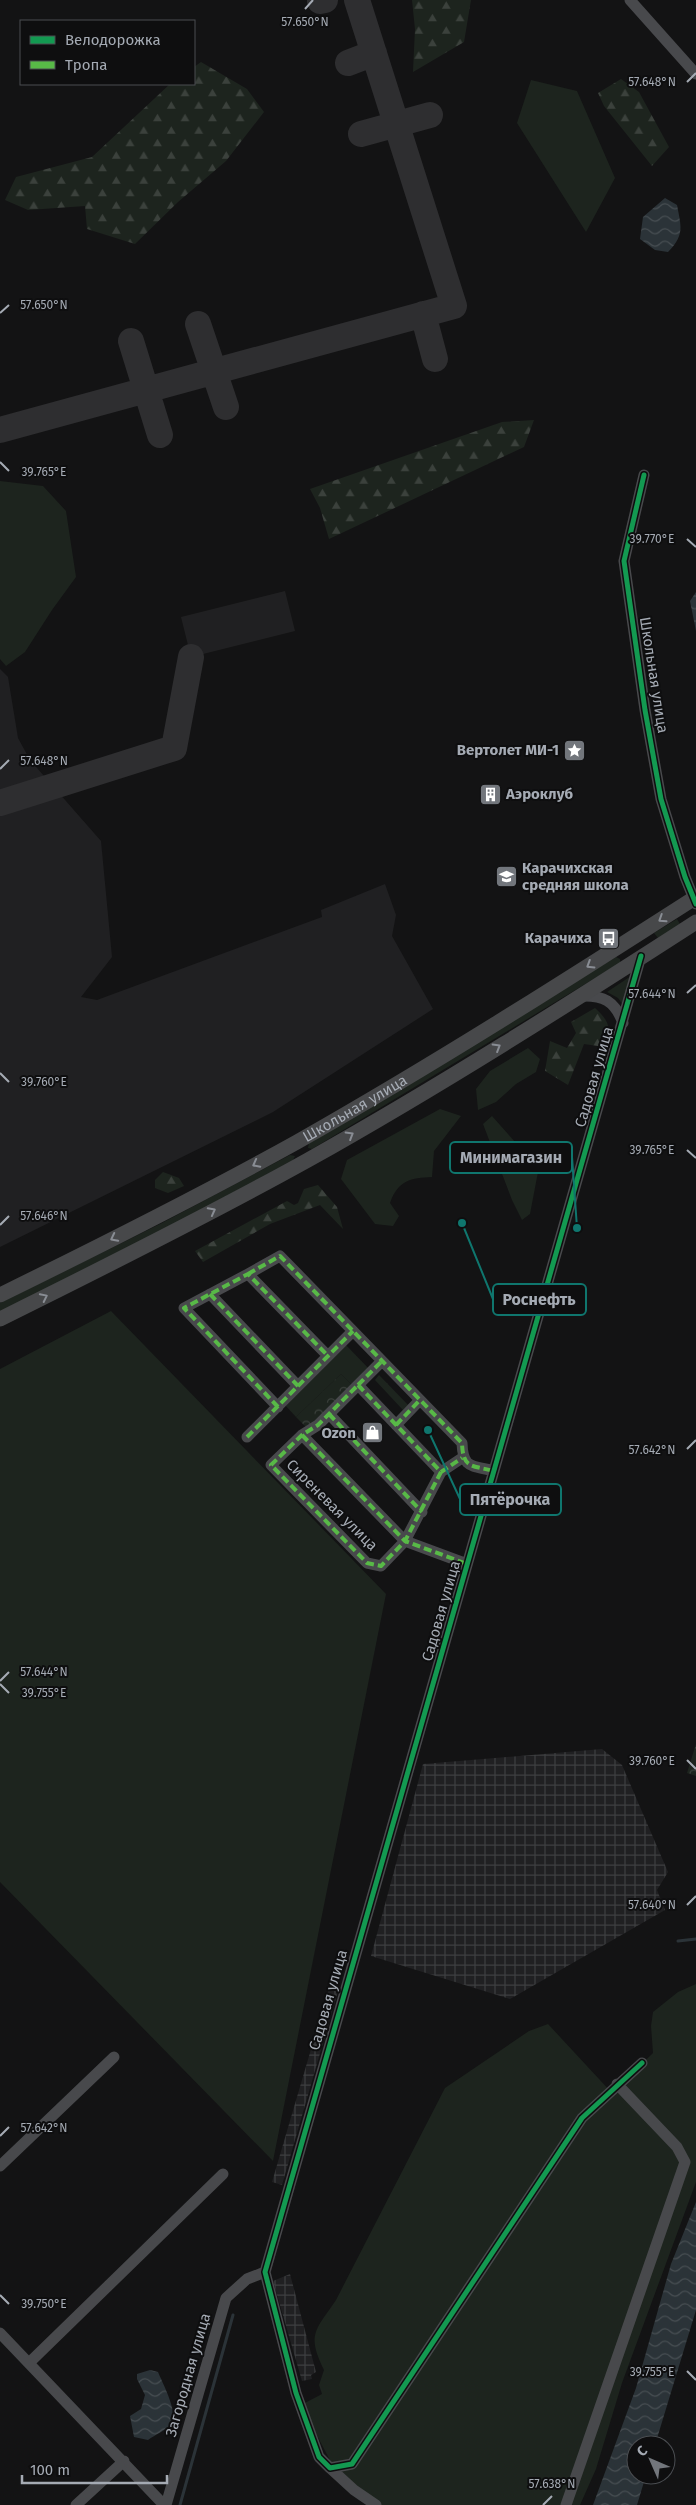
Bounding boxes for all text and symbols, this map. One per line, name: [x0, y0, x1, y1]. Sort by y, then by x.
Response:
text: 57.650°N: [281, 15, 329, 29]
legend: [20, 20, 195, 85]
text: Велодорожка: [65, 31, 161, 49]
text: Тропа: [65, 56, 107, 74]
text: 57.648°N: [628, 75, 676, 89]
text: 57.650°N: [20, 298, 68, 312]
text: 39.765°E: [21, 465, 67, 479]
text: 39.770°E: [630, 532, 674, 546]
street label: Школьная улица: [636, 616, 672, 734]
place icon: Вертолет МИ-1: [563, 738, 587, 762]
place label: Вертолет МИ-1: [457, 741, 559, 759]
text: 57.648°N: [20, 754, 68, 768]
building icon: Аэроклуб: [478, 782, 502, 806]
place label: Аэроклуб: [505, 785, 573, 803]
place label: Карачихская средняя школа: [522, 859, 629, 894]
school or university icon: Карачихская средняя школа: [494, 865, 518, 889]
one-way arrow: [658, 913, 668, 922]
bus stop icon: Карачиха: [596, 926, 620, 950]
place label: Карачиха: [525, 929, 592, 947]
one-way arrow: [586, 959, 595, 968]
text: 57.644°N: [628, 987, 676, 1001]
street label: Садовая улица: [571, 1025, 617, 1129]
one-way arrow: [491, 1044, 500, 1053]
street label: Школьная улица: [300, 1071, 410, 1146]
text: 39.760°E: [21, 1075, 67, 1089]
one-way arrow: [345, 1131, 354, 1141]
callout: Минимагазин: [450, 1142, 572, 1173]
text: 39.765°E: [629, 1143, 675, 1157]
text: Минимагазин: [460, 1148, 562, 1167]
one-way arrow: [252, 1158, 261, 1168]
one-way arrow: [207, 1207, 216, 1217]
text: 57.646°N: [20, 1209, 68, 1223]
one-way arrow: [110, 1232, 119, 1242]
callout: Роснефть: [493, 1284, 586, 1315]
text: Роснефть: [502, 1290, 576, 1309]
one-way arrow: [39, 1293, 48, 1304]
shop icon: Ozon: [360, 1421, 384, 1445]
place label: Ozon: [322, 1424, 356, 1442]
text: 57.642°N: [629, 1443, 675, 1457]
street label: Сиреневая улица: [283, 1456, 381, 1554]
callout: Пятёрочка: [460, 1484, 561, 1515]
text: Пятёрочка: [470, 1490, 550, 1509]
street label: Садовая улица: [418, 1559, 464, 1663]
text: 57.644°N: [20, 1665, 68, 1679]
text: 39.755°E: [22, 1686, 66, 1700]
text: 39.760°E: [629, 1754, 675, 1768]
text: 57.640°N: [628, 1898, 676, 1912]
street label: Садовая улица: [305, 1948, 351, 2052]
text: 57.642°N: [21, 2121, 67, 2135]
text: 39.750°E: [21, 2297, 67, 2311]
street label: Загородная улица: [162, 2311, 214, 2439]
text: 39.755°E: [630, 2365, 674, 2379]
north arrow: [626, 2435, 676, 2485]
text: С: [633, 2442, 651, 2460]
scale bar: [22, 2452, 168, 2484]
text: 100 m: [30, 2461, 70, 2479]
text: 57.638°N: [528, 2477, 576, 2491]

